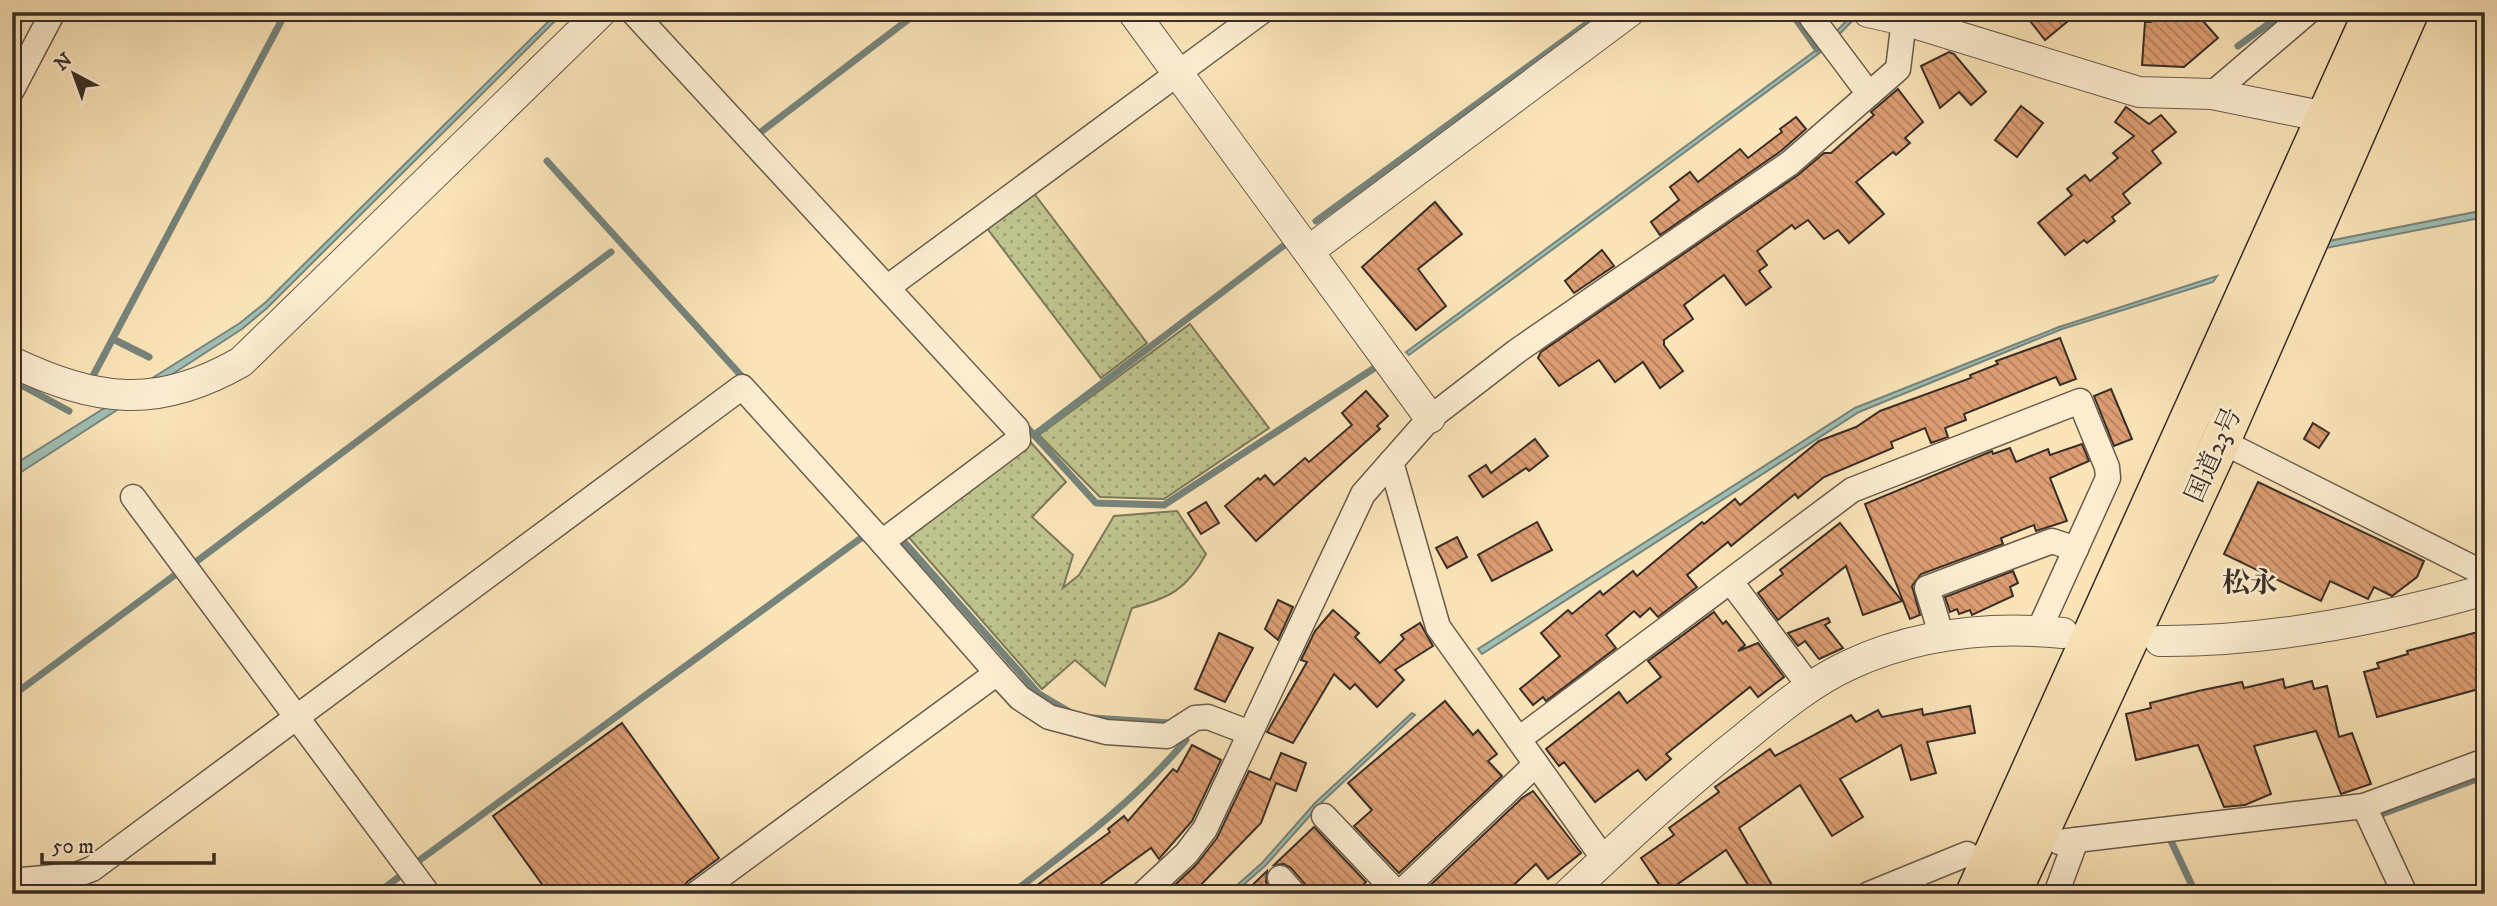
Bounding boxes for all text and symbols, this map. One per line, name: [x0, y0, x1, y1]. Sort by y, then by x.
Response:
north arrow: [38, 38, 108, 108]
text: N: [50, 48, 78, 76]
street label: 国道23号: [2178, 402, 2250, 508]
district label: 松永: [2222, 566, 2278, 601]
scale bar: [42, 822, 214, 866]
text: 50 m: [52, 834, 94, 860]

